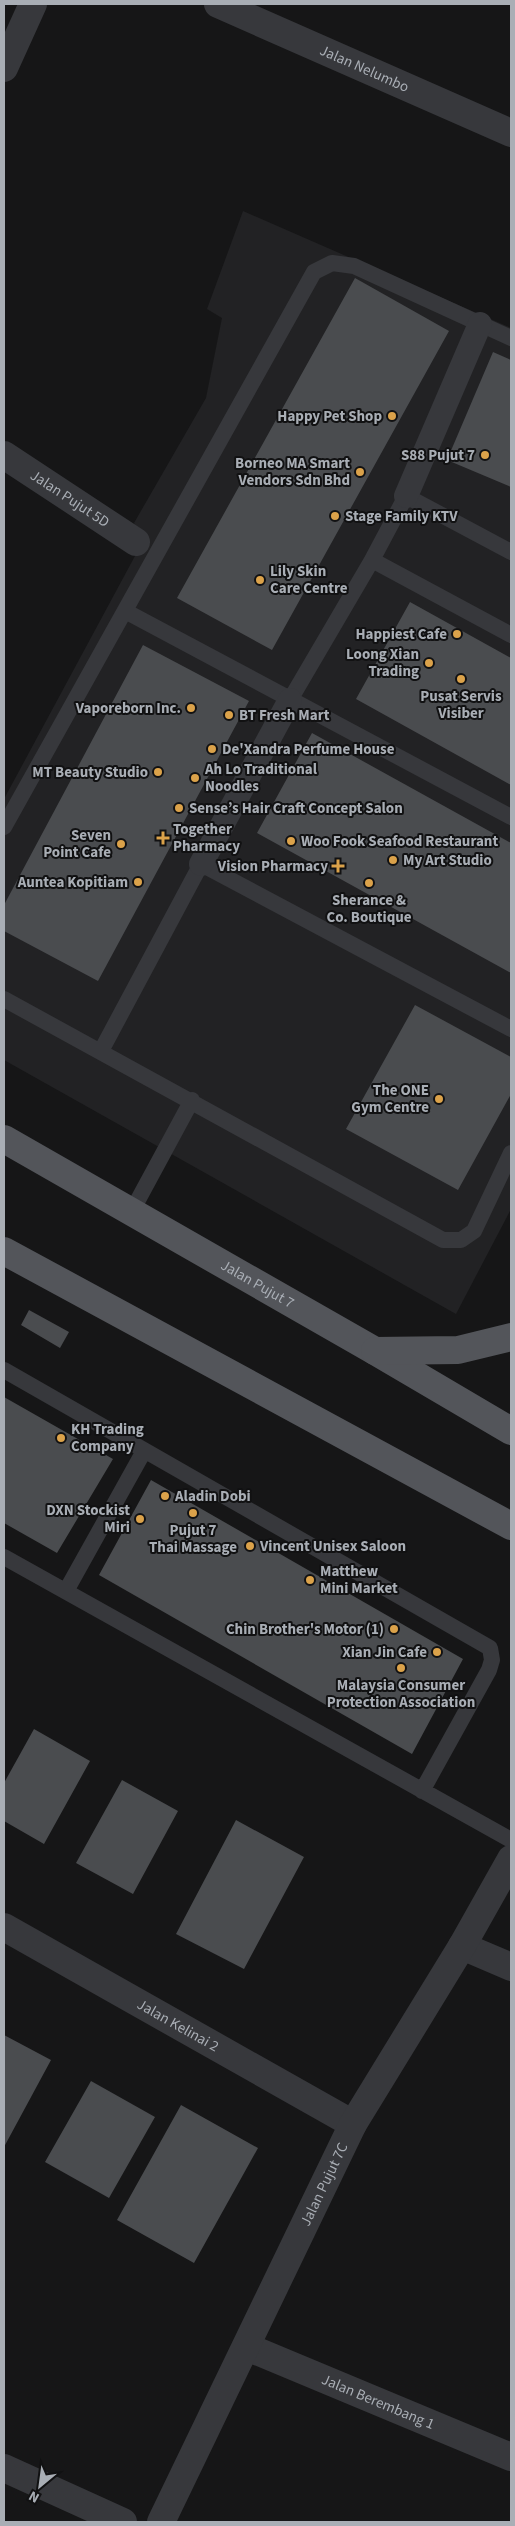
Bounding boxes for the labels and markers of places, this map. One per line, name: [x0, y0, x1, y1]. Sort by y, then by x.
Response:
place label: Happy Pet Shop: [277, 406, 382, 427]
marker: Happy Pet Shop: [386, 410, 398, 422]
place label: S88 Pujut 7: [401, 445, 475, 466]
marker: S88 Pujut 7: [479, 449, 491, 461]
place label: Borneo MA Smart Vendors Sdn Bhd: [235, 453, 350, 491]
marker: Borneo MA Smart Vendors Sdn Bhd: [354, 466, 366, 478]
place label: Stage Family KTV: [345, 506, 458, 527]
marker: Stage Family KTV: [329, 510, 341, 522]
place label: Lily Skin Care Centre: [270, 561, 348, 599]
marker: Lily Skin Care Centre: [254, 574, 266, 586]
place label: Happiest Cafe: [355, 624, 447, 645]
marker: Happiest Cafe: [451, 628, 463, 640]
place label: Loong Xian Trading: [346, 644, 419, 682]
marker: Loong Xian Trading: [423, 657, 435, 669]
marker: Pusat Servis Visiber: [455, 673, 467, 685]
place label: Pusat Servis Visiber: [420, 686, 502, 724]
place label: Vaporeborn Inc.: [75, 698, 181, 719]
marker: Vaporeborn Inc.: [185, 702, 197, 714]
place label: BT Fresh Mart: [239, 705, 330, 726]
marker: BT Fresh Mart: [223, 709, 235, 721]
place label: De'Xandra Perfume House: [222, 739, 395, 760]
marker: De'Xandra Perfume House: [206, 743, 218, 755]
place label: Ah Lo Traditional Noodles: [204, 759, 318, 797]
place label: MT Beauty Studio: [32, 762, 148, 783]
marker: MT Beauty Studio: [152, 766, 164, 778]
marker: Ah Lo Traditional Noodles: [189, 772, 201, 784]
place label: Sense’s Hair Craft Concept Salon: [189, 798, 403, 819]
marker: Sense’s Hair Craft Concept Salon: [173, 802, 185, 814]
place label: Together Pharmacy: [173, 819, 240, 857]
place label: Seven Point Cafe: [43, 825, 111, 863]
place label: Woo Fook Seafood Restaurant: [301, 831, 498, 852]
marker: Together Pharmacy: [157, 832, 169, 844]
marker: Woo Fook Seafood Restaurant: [285, 835, 297, 847]
marker: Seven Point Cafe: [115, 838, 127, 850]
place label: My Art Studio: [403, 850, 492, 871]
marker: My Art Studio: [387, 854, 399, 866]
place label: Vision Pharmacy: [217, 856, 328, 877]
marker: Vision Pharmacy: [332, 860, 344, 872]
place label: Auntea Kopitiam: [17, 872, 128, 893]
marker: Auntea Kopitiam: [132, 876, 144, 888]
marker: Sherance & Co. Boutique: [363, 877, 375, 889]
place label: Sherance & Co. Boutique: [326, 890, 412, 928]
place label: The ONE Gym Centre: [351, 1080, 429, 1118]
marker: The ONE Gym Centre: [433, 1093, 445, 1105]
place label: KH Trading Company: [71, 1419, 144, 1457]
marker: KH Trading Company: [55, 1432, 67, 1444]
place label: Aladin Dobi: [174, 1486, 251, 1507]
marker: Aladin Dobi: [159, 1490, 171, 1502]
place label: DXN Stockist Miri: [46, 1500, 130, 1538]
marker: Pujut 7 Thai Massage: [187, 1507, 199, 1519]
marker: DXN Stockist Miri: [134, 1513, 146, 1525]
place label: Pujut 7 Thai Massage: [149, 1520, 237, 1558]
place label: Vincent Unisex Saloon: [259, 1536, 406, 1557]
marker: Vincent Unisex Saloon: [244, 1540, 256, 1552]
place label: Matthew Mini Market: [320, 1561, 398, 1599]
marker: Matthew Mini Market: [304, 1574, 316, 1586]
place label: Chin Brother's Motor (1): [226, 1619, 384, 1640]
marker: Chin Brother's Motor (1): [388, 1623, 400, 1635]
place label: Xian Jin Cafe: [342, 1642, 427, 1663]
marker: Xian Jin Cafe: [431, 1646, 443, 1658]
marker: Malaysia Consumer Protection Association: [395, 1662, 407, 1674]
place label: Malaysia Consumer Protection Association: [327, 1675, 475, 1713]

